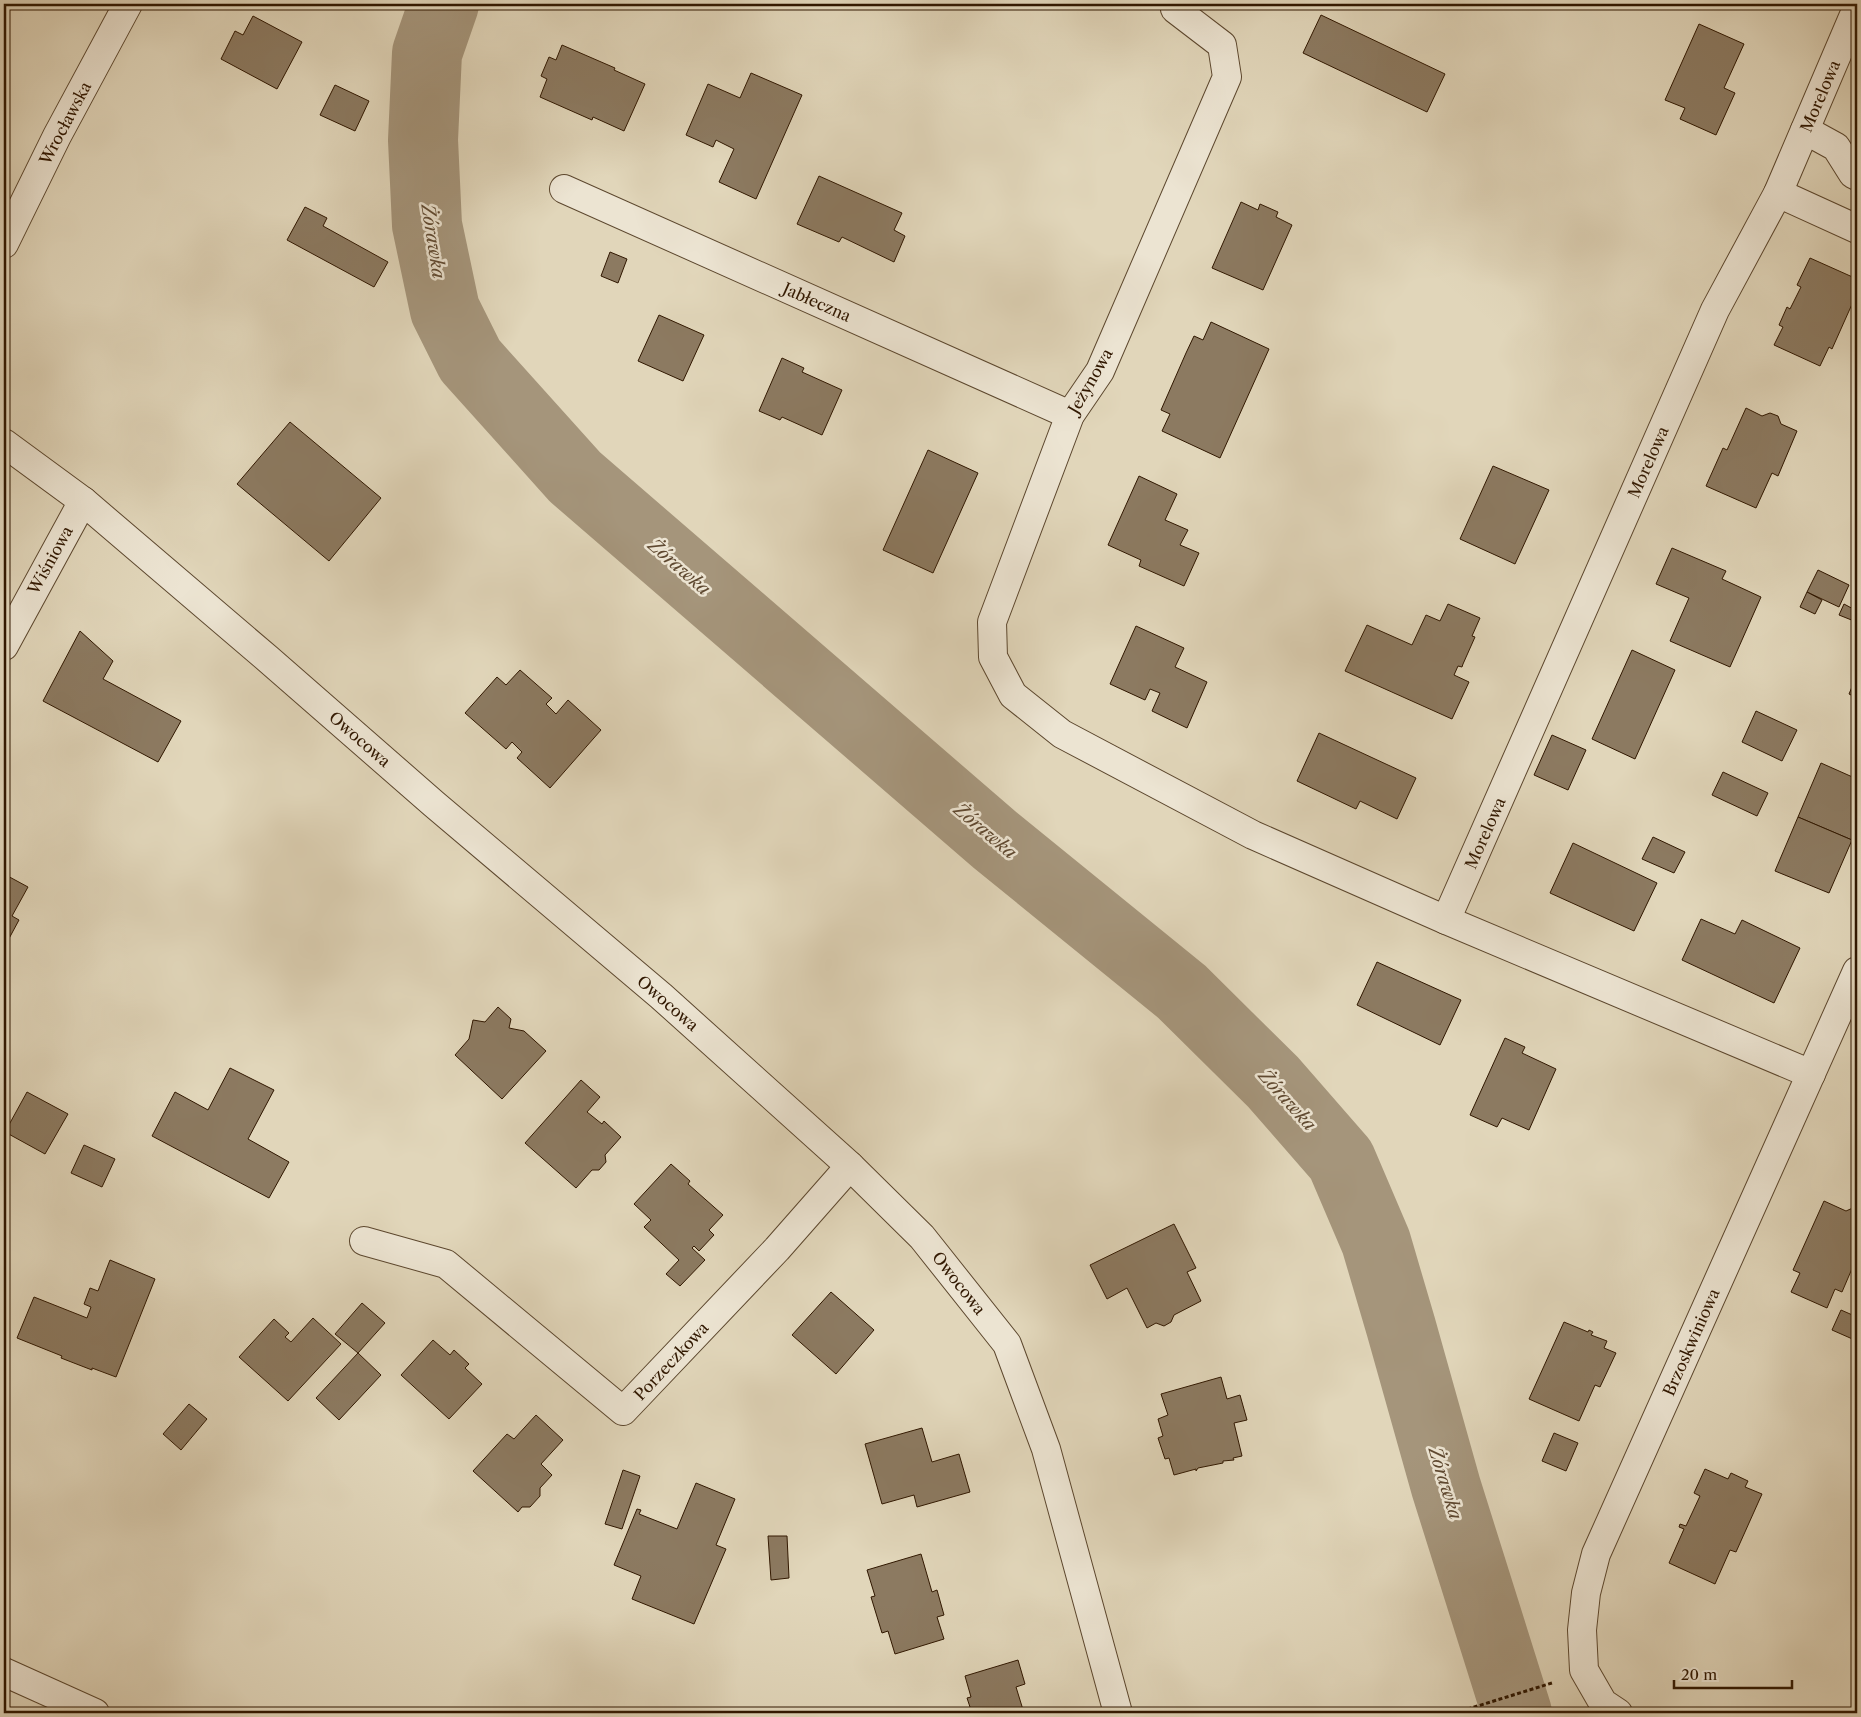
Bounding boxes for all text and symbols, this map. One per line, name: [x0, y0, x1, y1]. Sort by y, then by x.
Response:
street label: Morelowa: [1796, 56, 1844, 135]
street label: Wrocławska: [34, 78, 95, 169]
water label: Żórawka: [416, 201, 451, 280]
street label: Jabłeczna: [777, 277, 855, 326]
street label: Jeżynowa: [1062, 344, 1117, 420]
street label: Morelowa: [1623, 423, 1673, 501]
street label: Wiśniowa: [23, 522, 77, 598]
water label: Żórawka: [643, 533, 716, 600]
street label: Owocowa: [325, 707, 395, 771]
street label: Morelowa: [1460, 794, 1510, 872]
water label: Żórawka: [948, 797, 1022, 864]
street label: Owocowa: [633, 971, 703, 1035]
water label: Żórawka: [1253, 1063, 1321, 1136]
street label: Owocowa: [928, 1247, 990, 1319]
street label: Brzoskwiniowa: [1658, 1285, 1724, 1399]
street label: Porzeczkowa: [630, 1317, 713, 1404]
water label: Żórawka: [1423, 1442, 1468, 1523]
scale bar: [1674, 1657, 1791, 1689]
text: 20 m: [1681, 1665, 1717, 1684]

